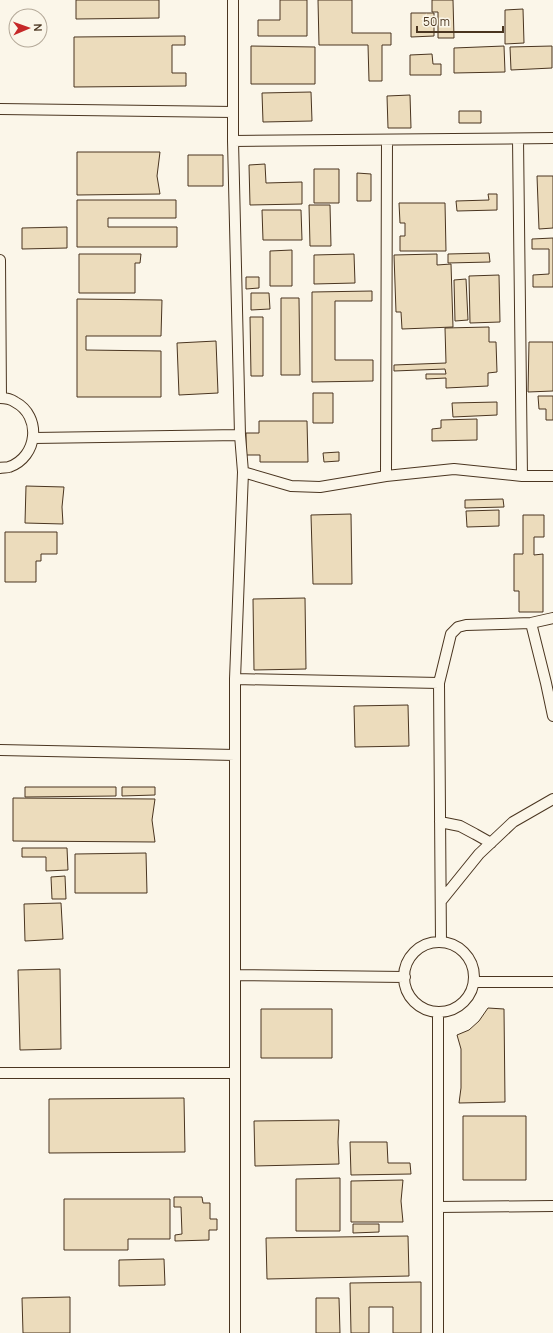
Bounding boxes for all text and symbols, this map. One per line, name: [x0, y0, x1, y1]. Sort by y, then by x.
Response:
north arrow: [8, 8, 48, 48]
scale bar: [417, 8, 503, 34]
text: 50 m: [423, 13, 450, 30]
text: N: [31, 23, 46, 32]

